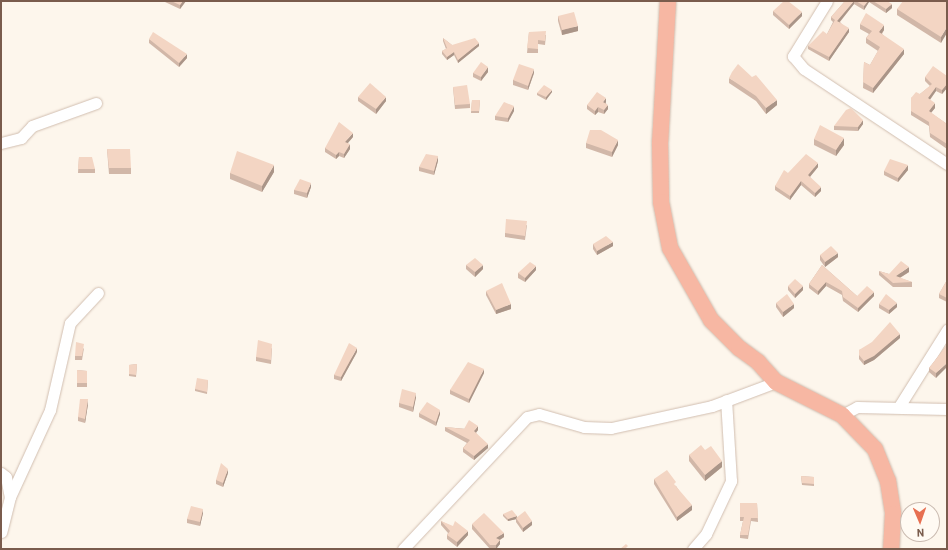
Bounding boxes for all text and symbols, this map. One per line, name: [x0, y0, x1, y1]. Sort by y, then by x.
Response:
north arrow: [900, 502, 940, 542]
text: N: [917, 527, 924, 540]

